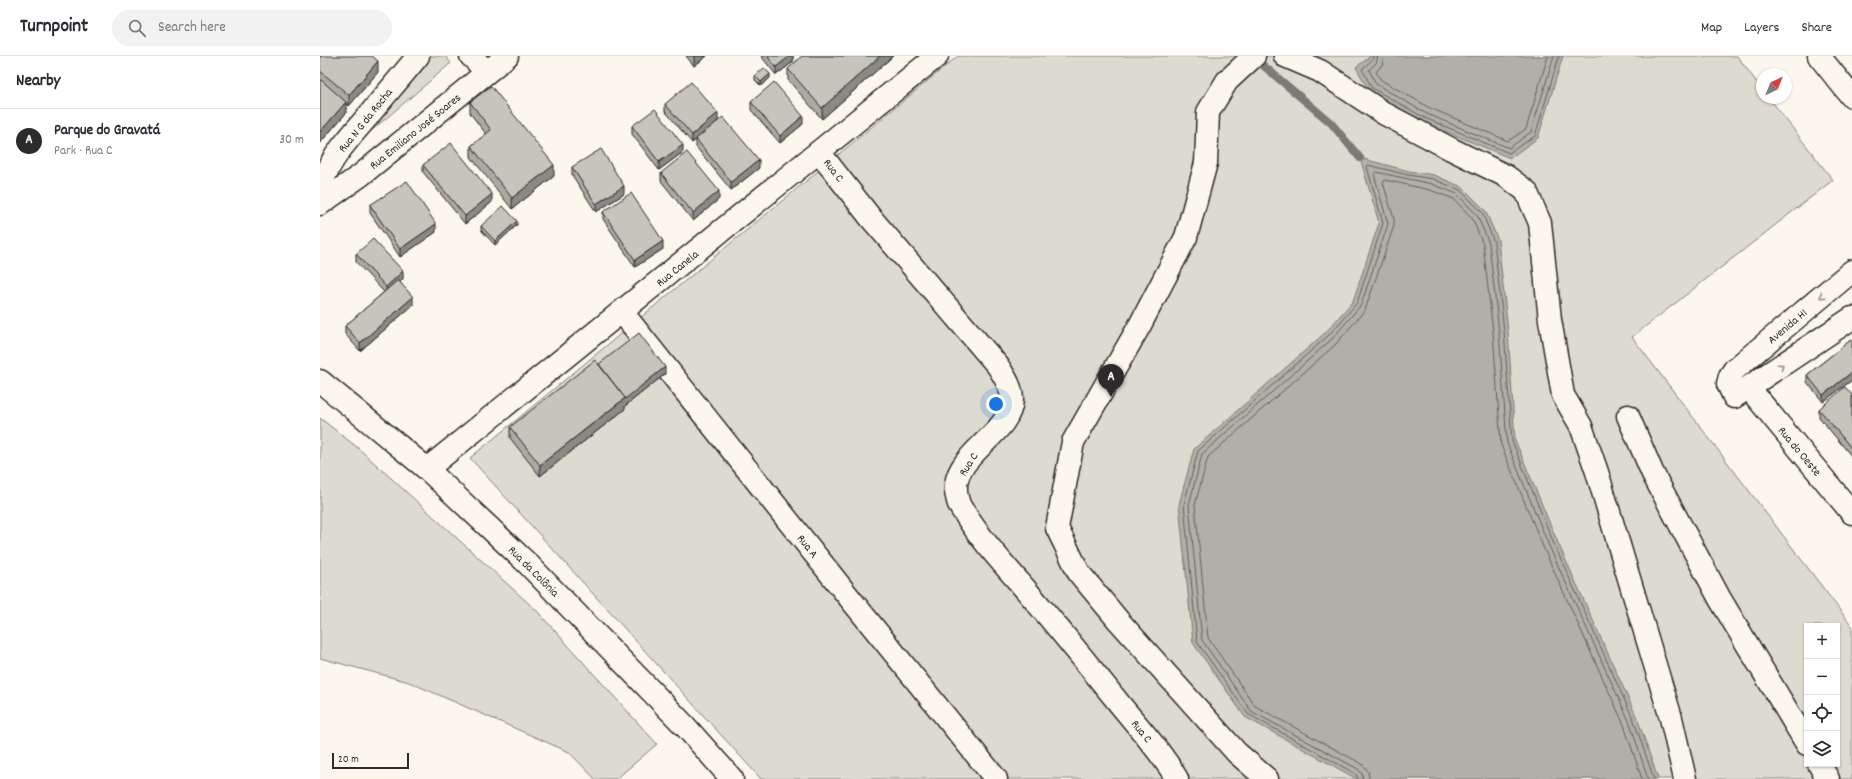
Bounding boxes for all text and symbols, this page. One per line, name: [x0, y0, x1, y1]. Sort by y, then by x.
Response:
search box: [112, 10, 392, 46]
text: Turnpoint: [20, 14, 88, 41]
icon: search: [126, 17, 148, 39]
text: Search here: [158, 17, 226, 39]
text: Map: [1701, 18, 1722, 38]
text: Layers: [1744, 18, 1779, 38]
text: Share: [1801, 18, 1832, 38]
north arrow: [1756, 68, 1792, 104]
text: Nearby: [16, 70, 60, 94]
street label: Rua N G da Rocha: [335, 85, 398, 157]
street label: Rua Emiliano José Soares: [367, 90, 465, 174]
text: Parque do Gravatá: [54, 120, 160, 142]
text: A: [25, 131, 33, 150]
text: 30 m: [279, 131, 304, 150]
text: Park · Rua C: [54, 142, 113, 161]
street label: Rua C: [818, 156, 847, 186]
street label: Rua Canela: [653, 247, 703, 292]
one-way arrow: [1819, 292, 1827, 299]
street label: Avenida H1: [1764, 305, 1812, 349]
one-way arrow: [1777, 363, 1784, 371]
pin: A: [1098, 364, 1124, 397]
your location: [986, 394, 1006, 414]
street label: Rua do Oeste: [1773, 424, 1825, 480]
street label: Rua C: [955, 449, 983, 480]
street label: Rua A: [792, 531, 822, 563]
street label: Rua da Colônia: [504, 543, 563, 602]
map controls: [1804, 623, 1840, 767]
button: +: [1804, 623, 1840, 659]
button: −: [1804, 659, 1840, 695]
button: locate: [1804, 695, 1840, 731]
street label: Rua C: [1126, 717, 1155, 747]
button: layers: [1804, 731, 1840, 767]
scale bar: [332, 751, 409, 770]
text: 20 m: [338, 752, 359, 768]

